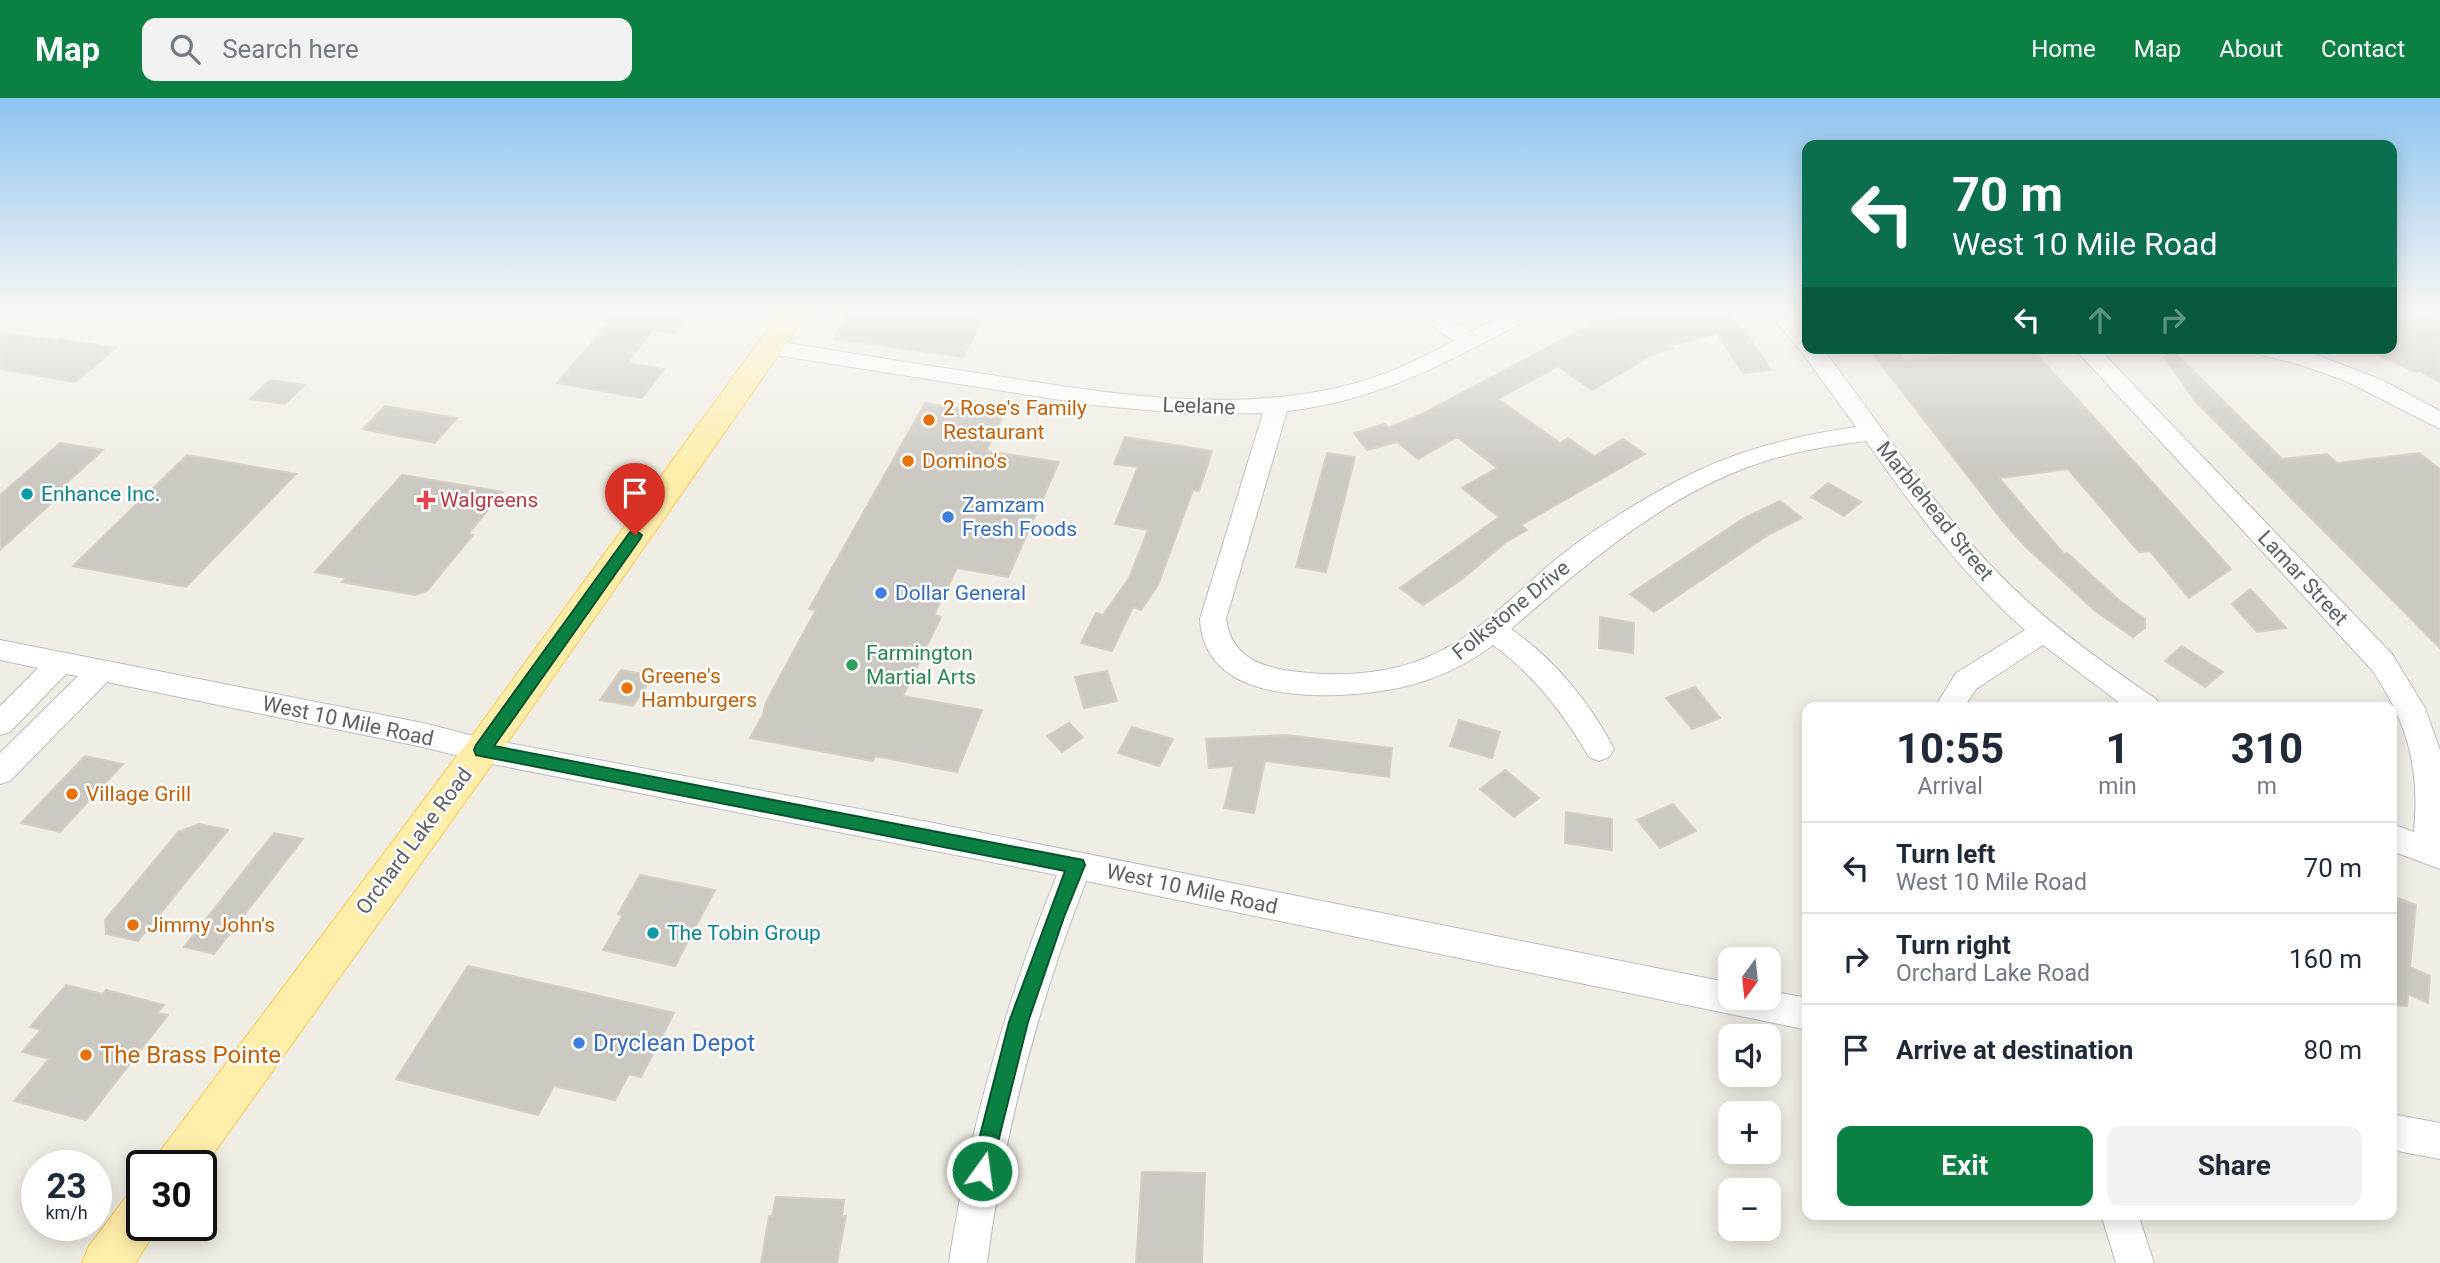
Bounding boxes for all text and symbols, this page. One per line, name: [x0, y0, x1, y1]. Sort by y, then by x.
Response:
search box: [142, 18, 632, 81]
text: Map: [35, 30, 100, 69]
icon: search: [166, 30, 204, 68]
text: Search here: [222, 34, 359, 64]
text: Home: [2031, 35, 2096, 63]
text: Map: [2134, 35, 2181, 63]
text: About: [2219, 35, 2283, 63]
text: Contact: [2321, 35, 2405, 63]
text: 70 m: [1952, 166, 2063, 223]
icon: left: [1837, 168, 1928, 259]
text: West 10 Mile Road: [1952, 225, 2218, 263]
icon: left: [2008, 301, 2046, 339]
icon: ahead: [2081, 301, 2119, 339]
icon: right: [2154, 301, 2192, 339]
street label: Leelane: [1162, 393, 1236, 419]
place label: 2 Rose's Family Restaurant: [943, 396, 1087, 444]
marker: 2 Rose's Family Restaurant: [921, 412, 937, 428]
street label: Marblehead Street: [1872, 437, 1998, 585]
place label: Domino's: [922, 449, 1007, 473]
marker: Domino's: [900, 453, 916, 469]
pin: [605, 463, 665, 535]
icon: arrive: [616, 474, 654, 512]
place label: Enhance Inc.: [41, 482, 160, 506]
marker: Enhance Inc.: [19, 486, 35, 502]
place label: Walgreens: [440, 488, 538, 512]
marker: Walgreens: [418, 492, 434, 508]
place label: Zamzam Fresh Foods: [962, 493, 1077, 541]
marker: Zamzam Fresh Foods: [940, 509, 956, 525]
street label: Lamar Street: [2253, 526, 2353, 630]
street label: Folkstone Drive: [1448, 555, 1574, 665]
place label: Dollar General: [895, 581, 1026, 605]
marker: Dollar General: [873, 585, 889, 601]
place label: Farmington Martial Arts: [866, 641, 976, 689]
marker: Farmington Martial Arts: [844, 657, 860, 673]
place label: Greene's Hamburgers: [641, 664, 757, 712]
marker: Greene's Hamburgers: [619, 680, 635, 696]
street label: West 10 Mile Road: [260, 691, 436, 751]
text: 10:55: [1896, 724, 2004, 773]
text: 1: [2105, 724, 2130, 773]
text: 310: [2231, 724, 2303, 773]
street label: Orchard Lake Road: [351, 763, 477, 919]
text: Arrival: [1917, 773, 1983, 800]
text: min: [2098, 773, 2137, 800]
text: m: [2257, 773, 2277, 800]
place label: Village Grill: [86, 782, 191, 806]
marker: Village Grill: [64, 786, 80, 802]
text: Turn left: [1896, 839, 1995, 869]
icon: left: [1837, 849, 1875, 887]
text: 70 m: [2304, 853, 2362, 883]
street label: West 10 Mile Road: [1104, 859, 1280, 919]
text: West 10 Mile Road: [1896, 869, 2087, 896]
place label: Jimmy John's: [147, 913, 275, 937]
marker: Jimmy John's: [125, 917, 141, 933]
place label: The Tobin Group: [667, 921, 821, 945]
marker: The Tobin Group: [645, 925, 661, 941]
text: Turn right: [1896, 930, 2011, 960]
icon: right: [1837, 940, 1875, 978]
text: 160 m: [2289, 944, 2362, 974]
north arrow: [1718, 947, 1782, 1010]
map controls: [1718, 947, 1781, 1241]
text: Orchard Lake Road: [1896, 960, 2090, 987]
button: sound: [1718, 1024, 1781, 1087]
place label: Dryclean Depot: [593, 1029, 755, 1057]
icon: arrive: [1837, 1031, 1875, 1069]
marker: Dryclean Depot: [571, 1035, 587, 1051]
text: Arrive at destination: [1896, 1035, 2133, 1065]
text: 80 m: [2304, 1035, 2362, 1065]
place label: The Brass Pointe: [100, 1041, 281, 1069]
marker: The Brass Pointe: [78, 1047, 94, 1063]
button: +: [1718, 1101, 1781, 1164]
button: Exit: [1837, 1126, 2093, 1206]
button: Share: [2107, 1126, 2362, 1206]
position arrow: [945, 1134, 1019, 1208]
speed limit sign: 30: [126, 1150, 217, 1241]
text: 23: [46, 1166, 87, 1207]
button: −: [1718, 1178, 1781, 1241]
text: km/h: [45, 1202, 88, 1223]

